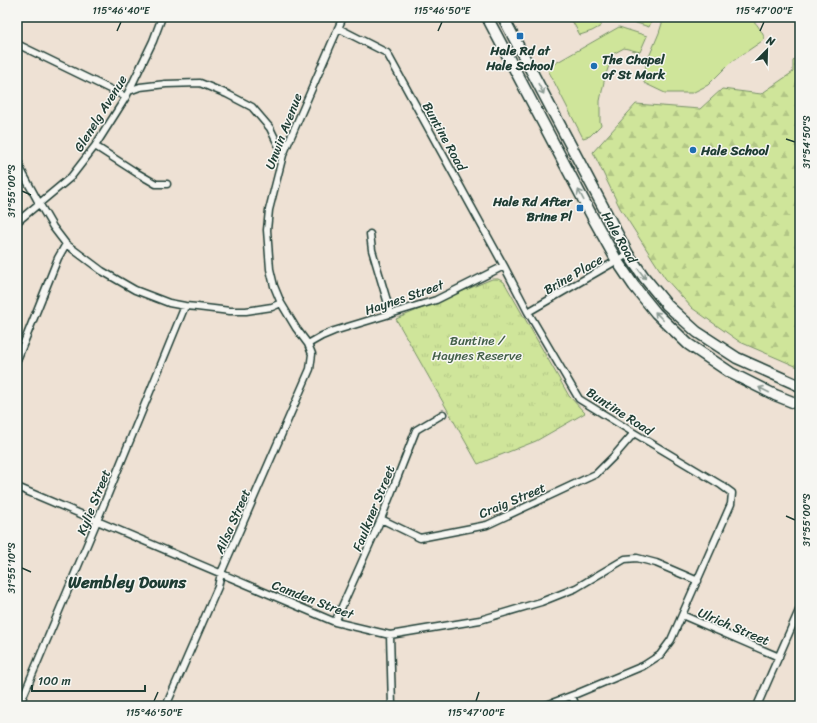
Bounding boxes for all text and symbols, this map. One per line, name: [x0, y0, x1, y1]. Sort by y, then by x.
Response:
text: 115°46'40"E: [93, 2, 151, 20]
text: 115°46'50"E: [414, 2, 472, 20]
text: 115°47'00"E: [736, 2, 794, 20]
north arrow: [747, 30, 787, 70]
marker: Hale Rd at Hale School: [515, 31, 525, 41]
text: N: [763, 31, 778, 52]
place label: Hale Rd at Hale School: [485, 39, 555, 77]
place label: The Chapel of St Mark: [602, 48, 666, 86]
marker: The Chapel of St Mark: [589, 61, 599, 71]
street label: Glenelg Avenue: [68, 70, 133, 156]
one-way arrow: [537, 83, 545, 95]
street label: Unwin Avenue: [258, 89, 309, 173]
street label: Buntine Road: [416, 97, 474, 176]
text: 31°54'50"S: [798, 115, 816, 169]
place label: Hale School: [700, 139, 770, 162]
marker: Hale School: [688, 145, 698, 155]
text: 31°55'00"S: [3, 164, 21, 218]
one-way arrow: [577, 189, 584, 201]
place label: Hale Rd After Brine Pl: [492, 190, 574, 228]
marker: Hale Rd After Brine Pl: [575, 203, 585, 213]
street label: Hale Road: [595, 207, 644, 269]
street label: Brine Place: [539, 248, 608, 301]
one-way arrow: [638, 268, 647, 279]
street label: Haynes Street: [362, 273, 447, 322]
one-way arrow: [654, 311, 663, 321]
park label: Buntine / Haynes Reserve: [432, 329, 522, 367]
street label: Buntine Road: [582, 381, 659, 442]
one-way arrow: [758, 386, 770, 393]
street label: Faulkner Street: [346, 461, 401, 555]
street label: Kylie Street: [70, 465, 117, 539]
street label: Craig Street: [475, 476, 550, 525]
street label: Ailsa Street: [207, 485, 257, 558]
text: 31°55'00"S: [798, 493, 816, 547]
text: 31°55'10"S: [3, 542, 21, 594]
district label: Wembley Downs: [68, 567, 187, 597]
street label: Camden Street: [269, 573, 358, 626]
street label: Ulrich Street: [694, 601, 774, 652]
scale bar: [32, 667, 145, 693]
text: 100 m: [38, 670, 71, 692]
text: 115°46'50"E: [126, 704, 184, 722]
text: 115°47'00"E: [448, 704, 506, 722]

